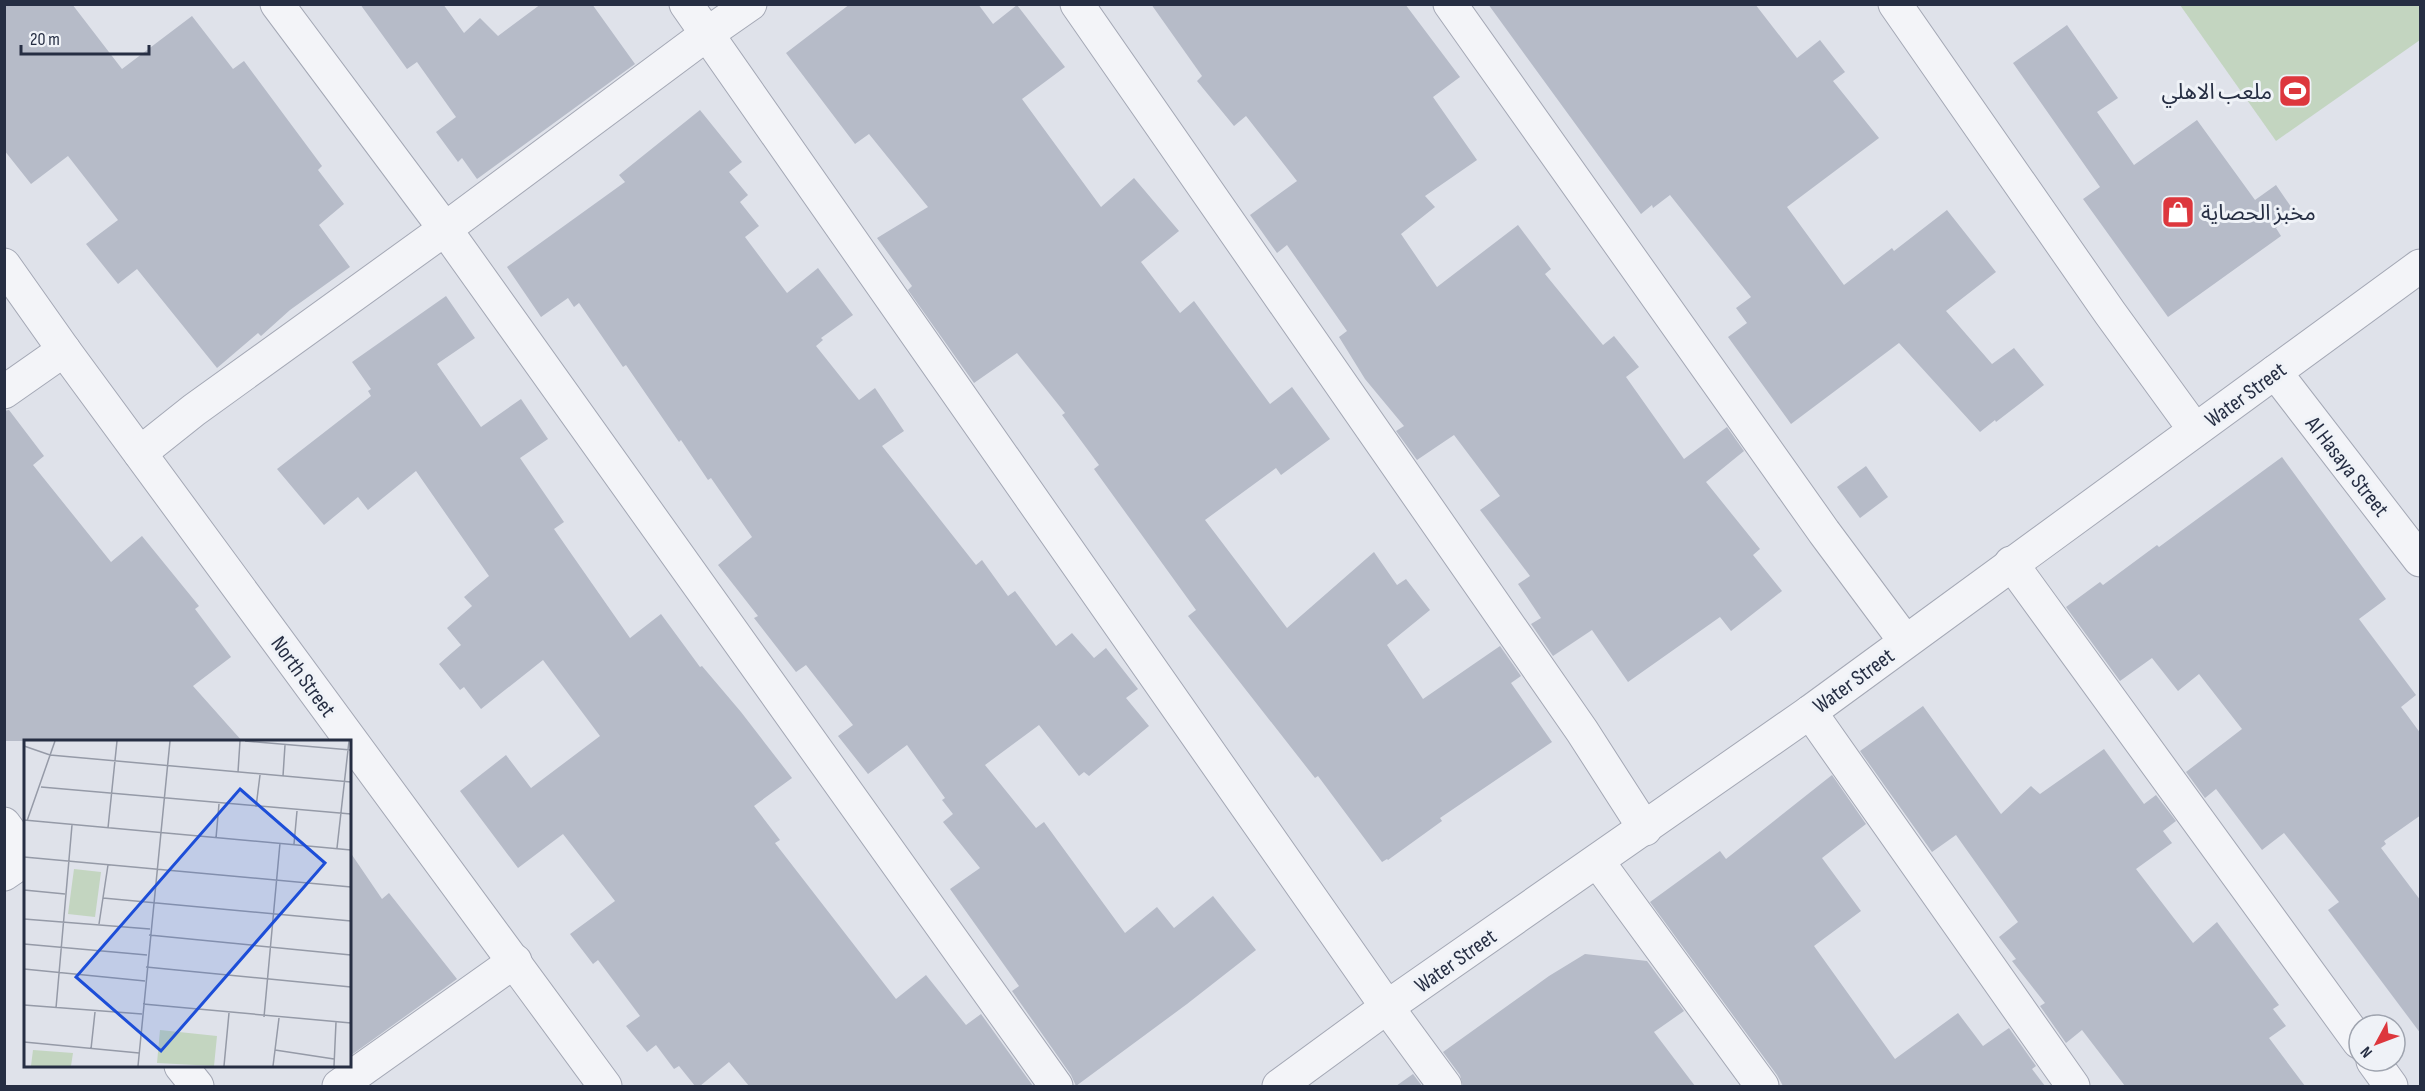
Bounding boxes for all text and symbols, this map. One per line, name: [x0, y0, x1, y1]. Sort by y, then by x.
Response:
scale bar: [21, 18, 148, 56]
text: 20 m: [30, 29, 60, 50]
sports icon: ملعب الاهلي: [2277, 73, 2313, 109]
place label: ملعب الاهلي: [2161, 79, 2272, 108]
shop icon: مخبز الحصاية: [2160, 194, 2196, 230]
place label: مخبز الحصاية: [2201, 200, 2316, 227]
street label: Water Street: [2200, 357, 2292, 434]
street label: Al Hasaya Street: [2299, 411, 2394, 523]
street label: North Street: [265, 631, 341, 723]
street label: Water Street: [1808, 643, 1900, 720]
inset map: [24, 740, 351, 1067]
street label: Water Street: [1410, 923, 1502, 999]
north arrow: [2347, 1013, 2407, 1073]
text: N: [2357, 1042, 2377, 1061]

